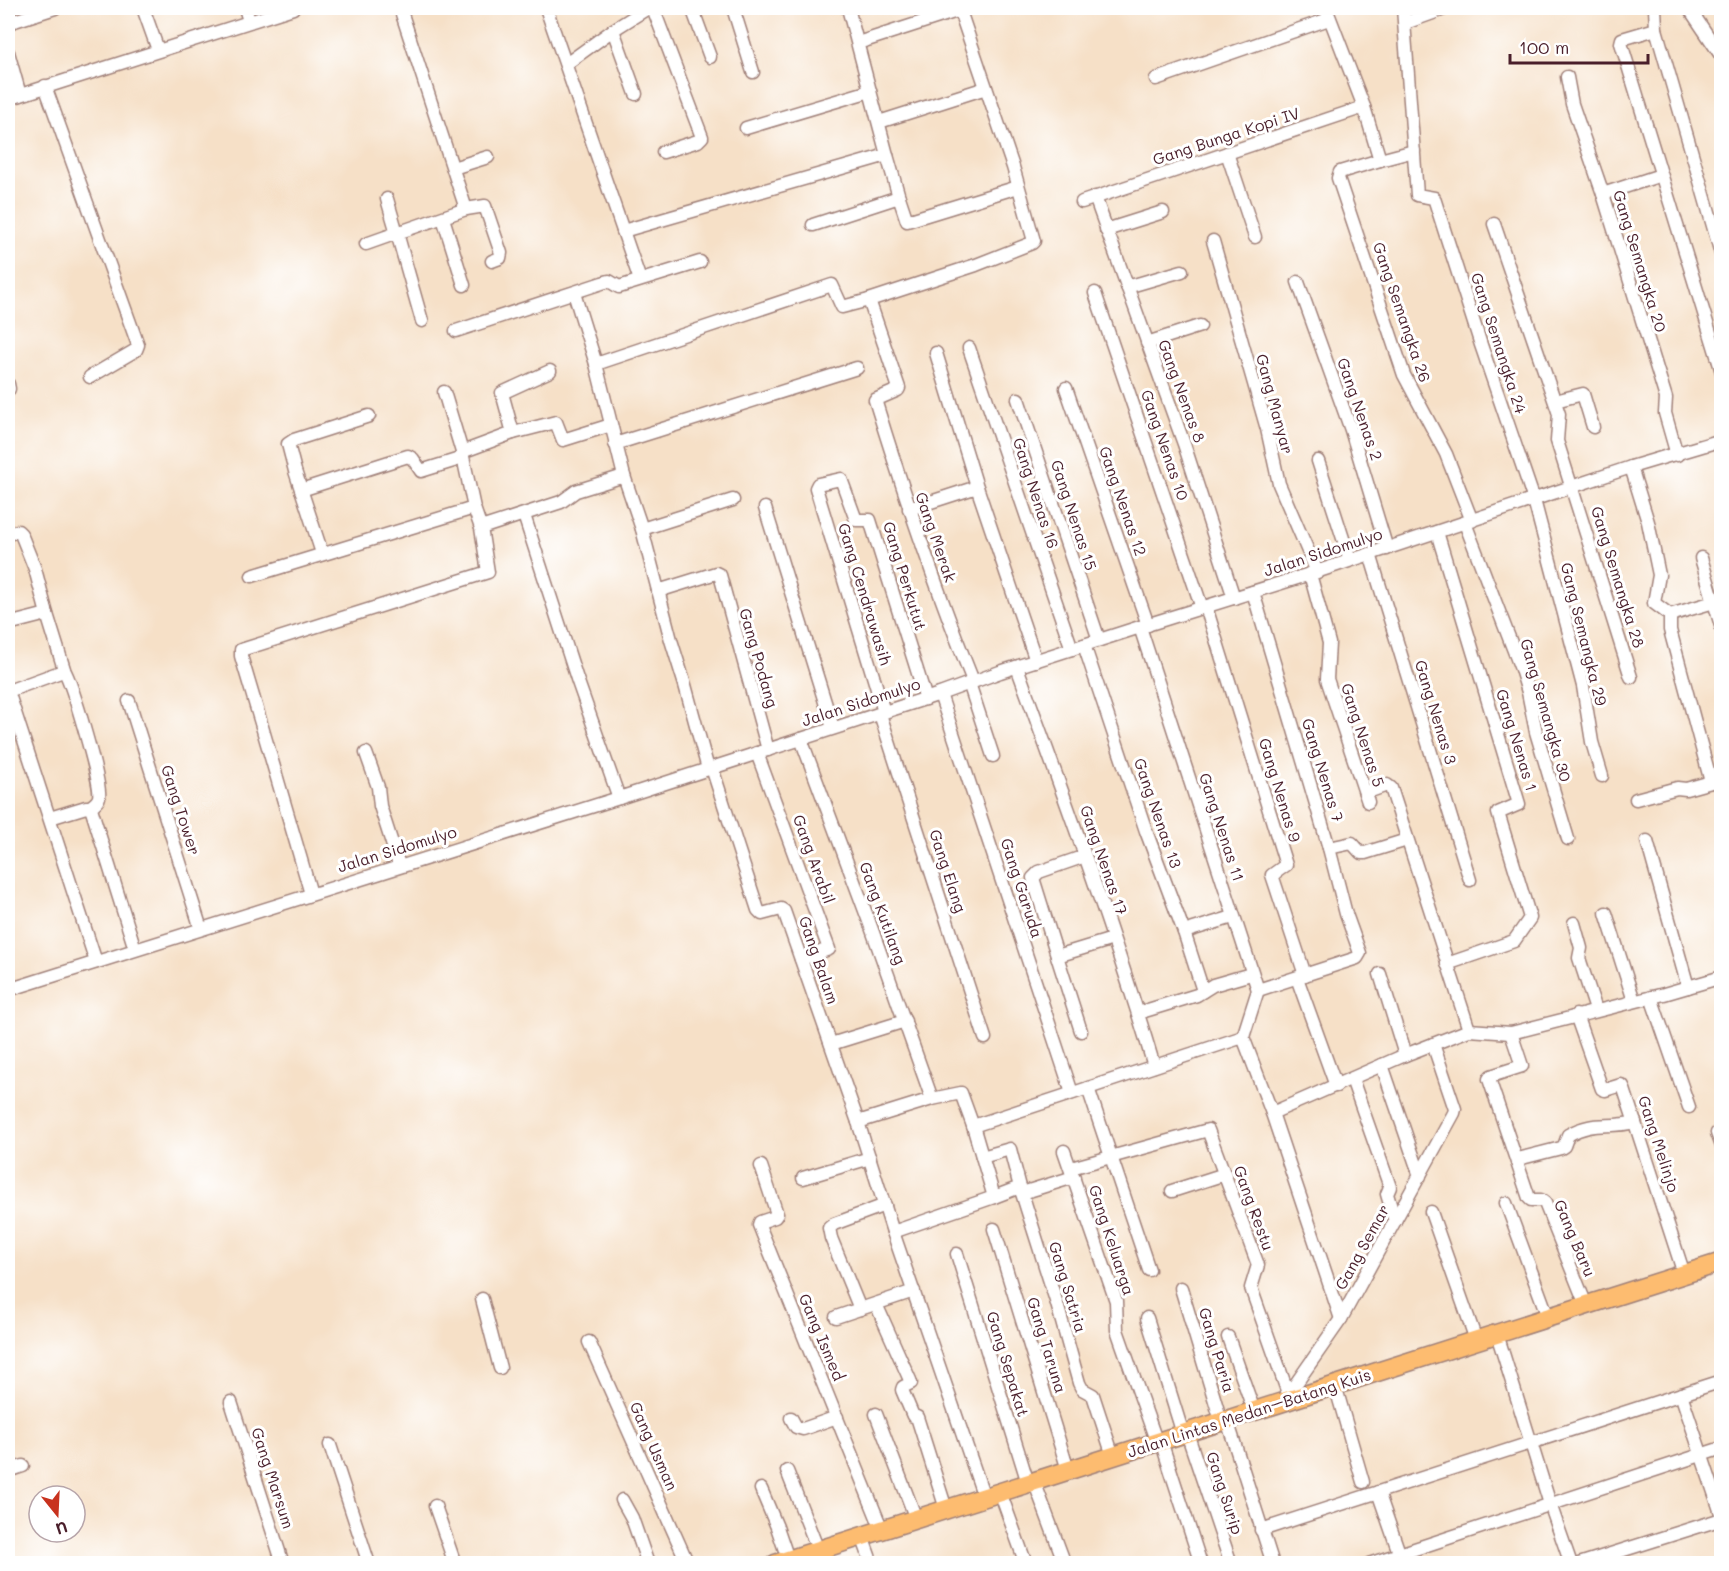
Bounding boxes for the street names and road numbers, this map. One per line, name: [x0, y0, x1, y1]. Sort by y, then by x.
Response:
street label: Gang Bunga Kopi IV: [1150, 102, 1302, 169]
street label: Gang Semangka 20: [1609, 187, 1672, 334]
street label: Gang Semangka 26: [1369, 239, 1436, 385]
street label: Gang Semangka 24: [1467, 270, 1532, 416]
street label: Gang Nenas 8: [1154, 336, 1211, 446]
street label: Gang Manyar: [1252, 351, 1299, 456]
street label: Gang Nenas 2: [1333, 355, 1388, 463]
street label: Gang Nenas 10: [1137, 387, 1194, 503]
street label: Gang Nenas 16: [1009, 435, 1064, 551]
street label: Gang Nenas 12: [1095, 443, 1152, 558]
street label: Gang Nenas 15: [1047, 457, 1102, 573]
street label: Gang Merak: [911, 489, 962, 585]
street label: Gang Semangka 28: [1587, 503, 1650, 651]
street label: Gang Perkutut: [879, 519, 932, 633]
street label: Gang Cendrawasih: [834, 520, 897, 667]
street label: Jalan Sidomulyo: [1261, 522, 1385, 581]
street label: Gang Semangka 29: [1557, 560, 1612, 708]
street label: Gang Podang: [735, 606, 784, 710]
street label: Gang Semangka 30: [1516, 636, 1577, 784]
street label: Gang Nenas 3: [1411, 657, 1462, 767]
street label: Jalan Sidomulyo: [799, 672, 923, 731]
street label: Gang Nenas 5: [1337, 680, 1390, 789]
street label: Gang Nenas 1: [1492, 686, 1543, 793]
street label: Gang Nenas 7: [1298, 715, 1349, 824]
street label: Gang Nenas 9: [1255, 735, 1306, 845]
street label: Gang Nenas 13: [1130, 755, 1187, 871]
street label: Gang Tower: [157, 762, 206, 858]
street label: Gang Nenas 11: [1195, 770, 1250, 884]
street label: Gang Nenas 17: [1076, 802, 1133, 918]
street label: Gang Arabil: [789, 811, 840, 906]
street label: Jalan Sidomulyo: [335, 820, 459, 877]
street label: Gang Elang: [925, 827, 972, 915]
street label: Gang Garuda: [996, 835, 1049, 940]
street label: Gang Kutilang: [855, 859, 912, 967]
street label: Gang Balam: [795, 913, 844, 1007]
street label: Gang Melinjo: [1634, 1093, 1685, 1195]
street label: Gang Restu: [1229, 1163, 1280, 1253]
street label: Gang Keluarga: [1085, 1182, 1140, 1298]
street label: Gang Baru: [1550, 1196, 1601, 1280]
street label: Gang Semar: [1329, 1200, 1394, 1293]
street label: Gang Satria: [1045, 1239, 1092, 1335]
street label: Gang Ismed: [795, 1290, 850, 1384]
street label: Gang Taruna: [1023, 1294, 1072, 1396]
street label: Gang Paria: [1195, 1305, 1240, 1395]
street label: Gang Sepakat: [982, 1308, 1035, 1419]
street label: Jalan Lintas Medan–Batang Kuis: [1124, 1363, 1373, 1462]
street label: Gang Usman: [626, 1398, 683, 1494]
street label: Gang Marsum: [247, 1425, 300, 1531]
street label: Gang Surip: [1202, 1449, 1249, 1537]

